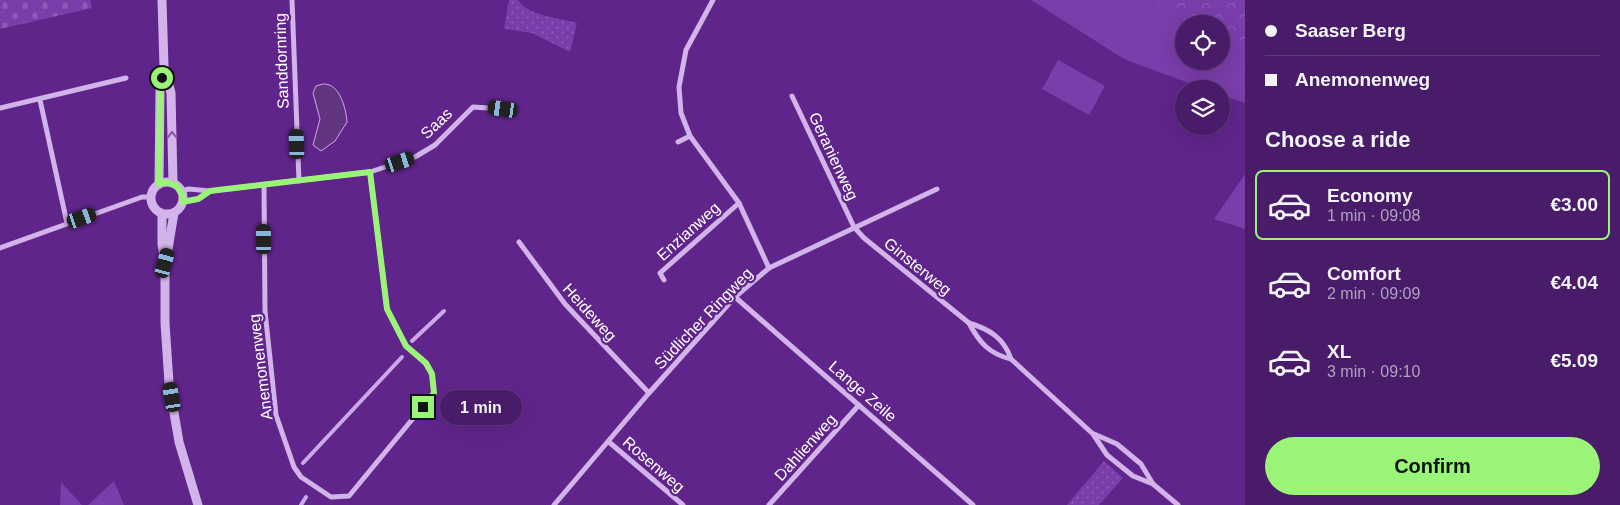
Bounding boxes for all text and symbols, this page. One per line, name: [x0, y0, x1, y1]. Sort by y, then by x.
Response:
street label: Sanddornring: [271, 13, 292, 109]
map controls: [1175, 15, 1230, 135]
button: locate: [1175, 15, 1230, 70]
text: Saaser Berg: [1295, 20, 1406, 41]
route start: [151, 67, 173, 89]
text: Anemonenweg: [1295, 69, 1430, 90]
button: layers: [1175, 80, 1230, 135]
car: [487, 99, 518, 119]
street label: Saas: [417, 105, 455, 142]
street label: Geranienweg: [806, 109, 861, 203]
text: Choose a ride: [1265, 127, 1410, 152]
car: [288, 129, 305, 159]
one-way arrow: [166, 130, 177, 138]
car: [383, 150, 416, 174]
icon: car: [1267, 183, 1312, 228]
text: Economy: [1327, 185, 1413, 206]
text: €3.00: [1550, 194, 1598, 215]
street label: Enzianweg: [654, 199, 723, 264]
car: [65, 206, 98, 230]
text: 1 min · 09:08: [1327, 207, 1420, 224]
car: [256, 224, 271, 254]
street label: Ginsterweg: [881, 234, 954, 298]
car: [153, 247, 176, 279]
icon: car: [1267, 261, 1312, 306]
text: Comfort: [1327, 263, 1401, 284]
street label: Südlicher Ringweg: [651, 264, 756, 372]
text: €4.04: [1550, 272, 1598, 293]
street label: Heideweg: [560, 280, 620, 344]
text: 2 min · 09:09: [1327, 285, 1420, 302]
street label: Anemonenweg: [246, 313, 275, 421]
icon: car: [1267, 339, 1312, 384]
text: XL: [1327, 341, 1351, 362]
text: €5.09: [1550, 350, 1598, 371]
street label: Lange Zeile: [826, 358, 900, 425]
text: 3 min · 09:10: [1327, 363, 1420, 380]
car: [162, 381, 181, 413]
callout: 1 min: [440, 390, 523, 424]
route end: [412, 396, 434, 418]
text: 1 min: [460, 399, 502, 416]
street label: Dahlienweg: [771, 411, 840, 484]
street label: Rosenweg: [620, 433, 688, 496]
button: Confirm: [1265, 437, 1600, 495]

